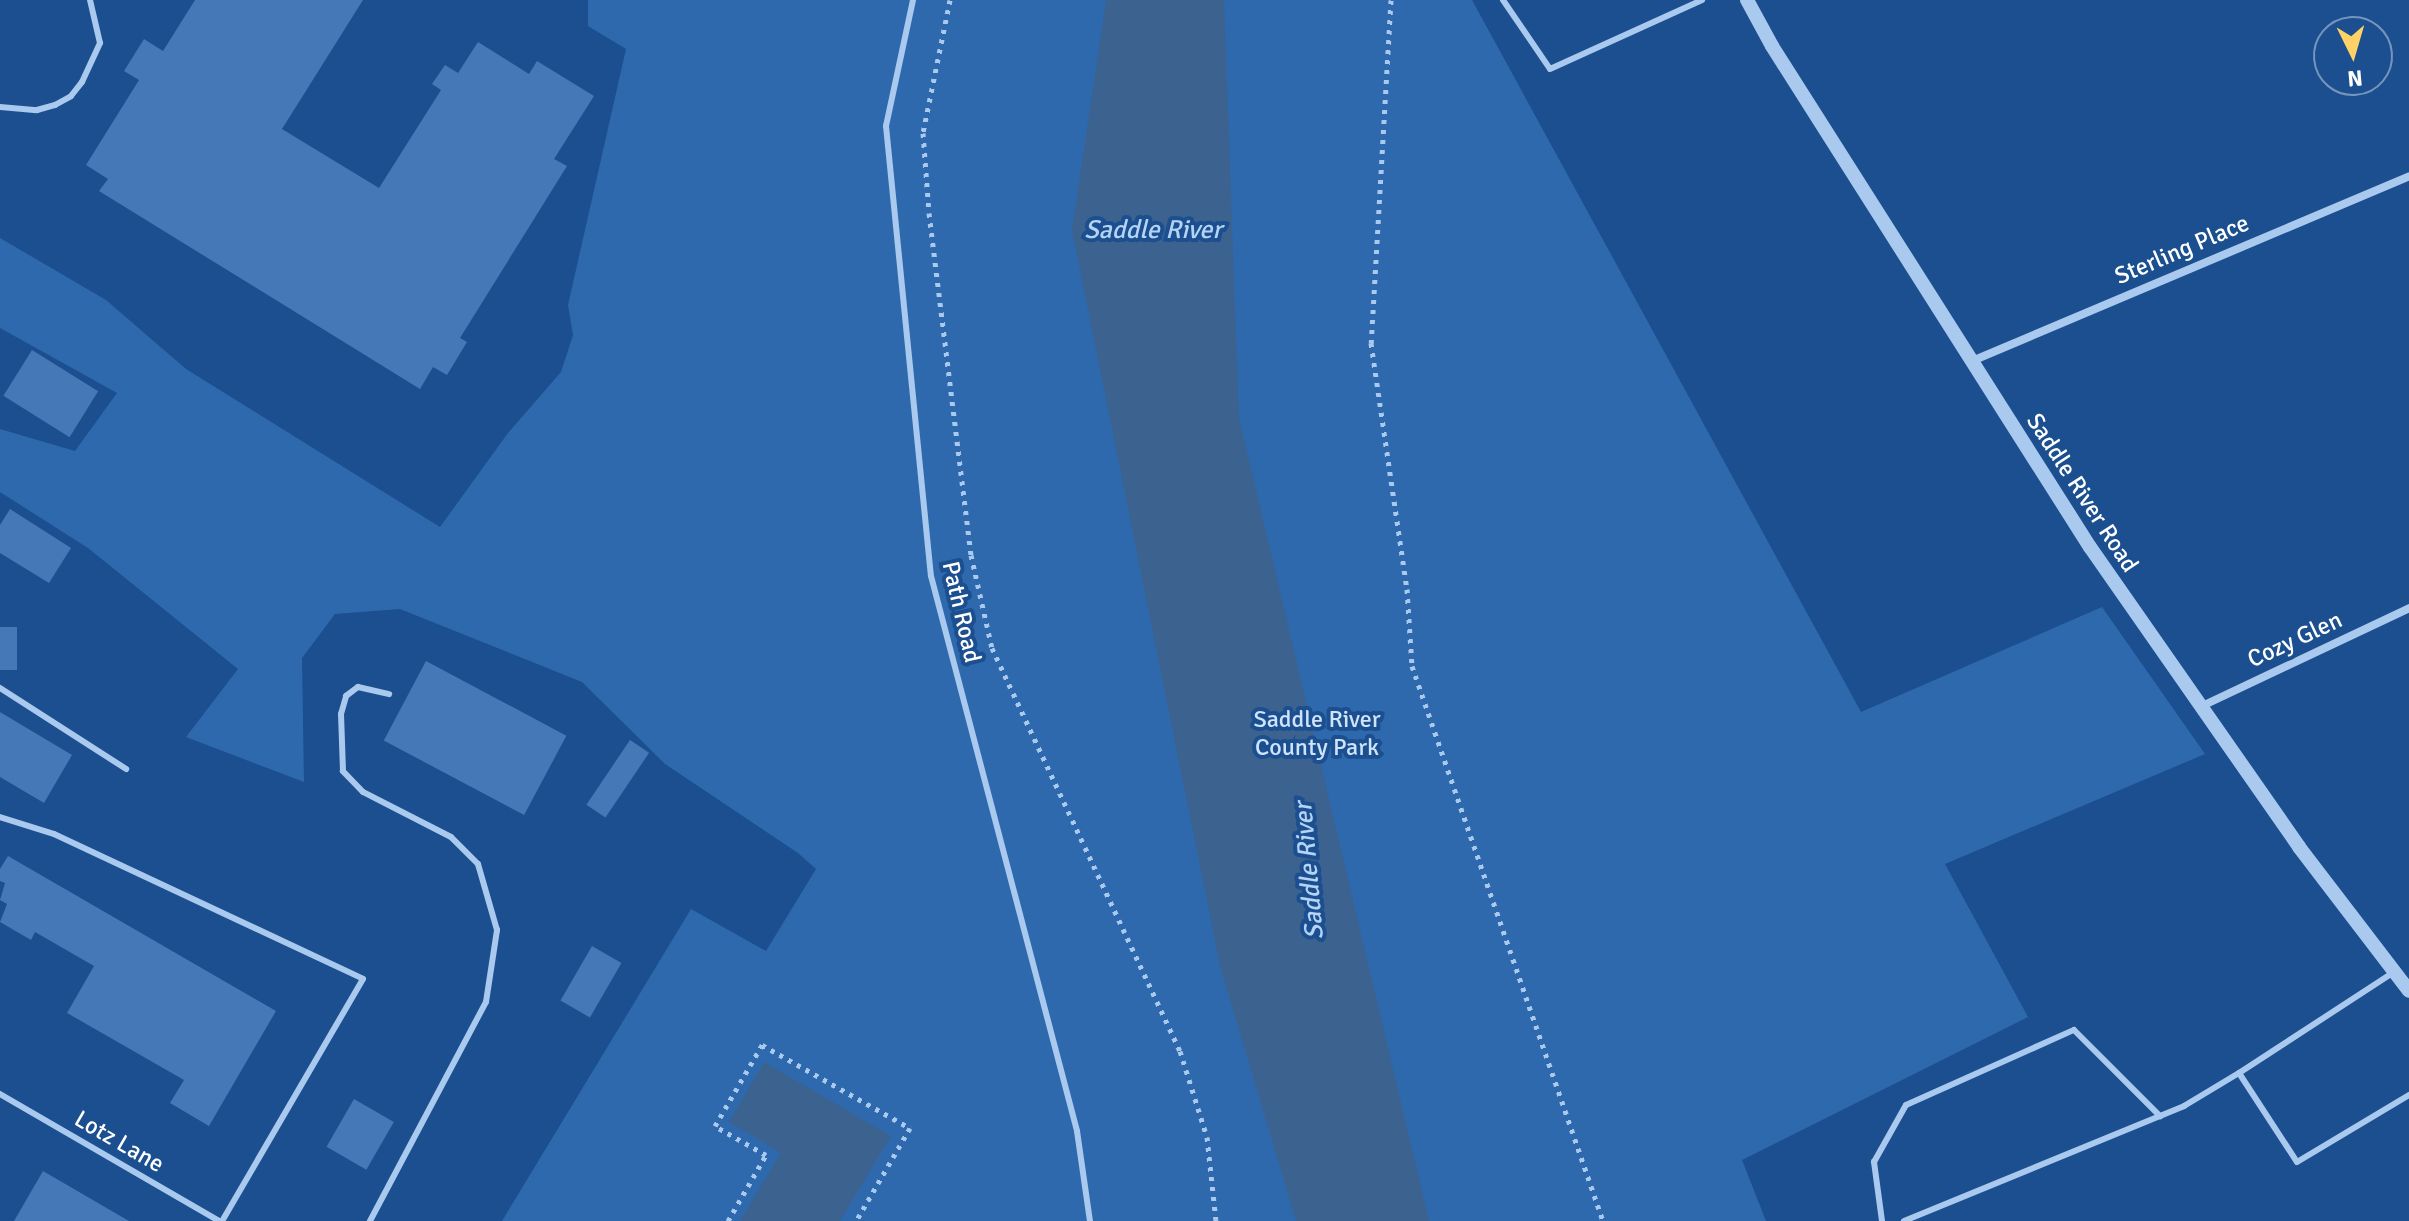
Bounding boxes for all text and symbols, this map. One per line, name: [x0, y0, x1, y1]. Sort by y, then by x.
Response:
north arrow: [2313, 16, 2393, 96]
text: N: [2346, 64, 2364, 93]
street label: Sterling Place: [2111, 209, 2253, 291]
water label: Saddle River: [1084, 215, 1222, 247]
street label: Saddle River Road: [2020, 408, 2144, 578]
street label: Path Road: [935, 559, 987, 665]
street label: Cozy Glen: [2243, 606, 2347, 674]
park label: Saddle River County Park: [1253, 706, 1381, 762]
water label: Saddle River: [1288, 801, 1332, 941]
street label: Lotz Lane: [69, 1105, 169, 1179]

